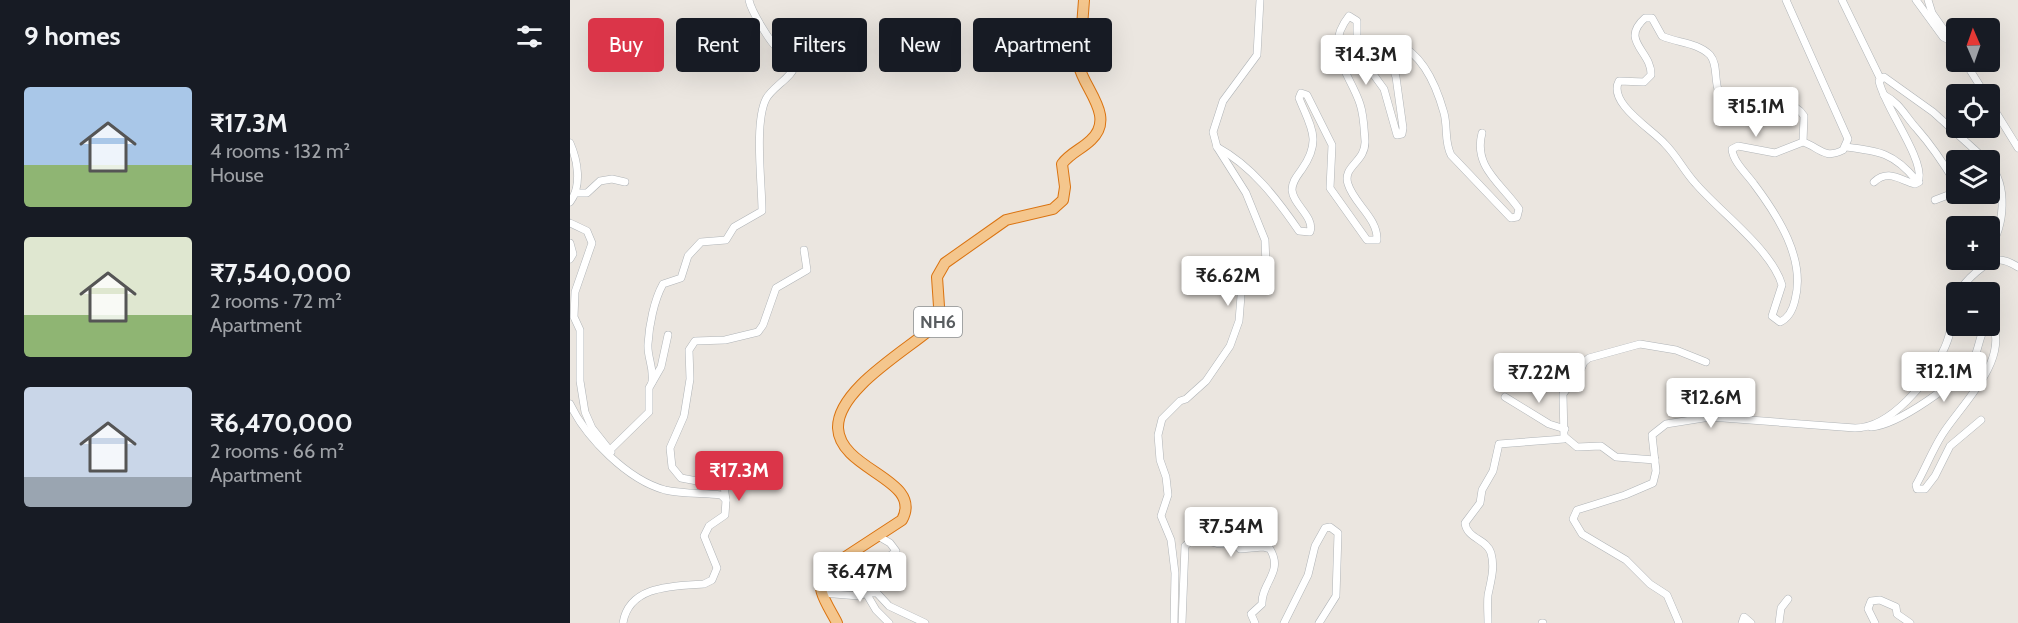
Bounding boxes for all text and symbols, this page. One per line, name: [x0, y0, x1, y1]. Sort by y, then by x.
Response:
chip: Buy: [588, 18, 664, 72]
chip: Rent: [676, 18, 760, 72]
chip: Filters: [772, 18, 867, 72]
chip: New: [879, 18, 961, 72]
chip: Apartment: [973, 18, 1112, 72]
north arrow: [1946, 18, 2000, 72]
map controls: [1946, 18, 2000, 336]
text: 9 homes: [24, 20, 121, 52]
icon: filters: [513, 20, 546, 53]
pin: ₹14.3M: [1317, 35, 1415, 86]
text: ₹14.3M: [1335, 42, 1397, 66]
button: locate: [1946, 84, 2000, 138]
pin: ₹15.1M: [1707, 87, 1805, 138]
text: ₹15.1M: [1727, 94, 1785, 118]
text: ₹17.3M: [210, 107, 288, 139]
icon: home: [72, 111, 144, 183]
text: 4 rooms · 132 m²: [210, 139, 350, 163]
button: layers: [1946, 150, 2000, 204]
text: House: [210, 163, 264, 187]
button: +: [1946, 216, 2000, 270]
pin: ₹6.62M: [1179, 256, 1277, 307]
text: ₹7,540,000: [210, 257, 352, 289]
icon: home: [72, 261, 144, 333]
text: ₹6.62M: [1195, 263, 1261, 287]
button: −: [1946, 282, 2000, 336]
text: 2 rooms · 72 m²: [210, 289, 342, 313]
road number: NH6: [914, 307, 962, 337]
text: Apartment: [210, 313, 302, 337]
pin: ₹12.1M: [1895, 352, 1993, 403]
pin: ₹7.22M: [1490, 353, 1588, 404]
text: ₹12.1M: [1916, 359, 1972, 383]
text: ₹7.22M: [1508, 360, 1570, 384]
pin: ₹12.6M: [1662, 378, 1760, 429]
text: ₹12.6M: [1680, 385, 1742, 409]
text: ₹6,470,000: [210, 407, 353, 439]
icon: home: [72, 411, 144, 483]
text: 2 rooms · 66 m²: [210, 439, 344, 463]
pin: ₹17.3M: [690, 451, 788, 502]
text: ₹17.3M: [709, 458, 769, 482]
text: Apartment: [210, 463, 302, 487]
pin: ₹7.54M: [1182, 507, 1280, 558]
text: ₹7.54M: [1199, 514, 1263, 538]
pin: ₹6.47M: [811, 552, 909, 603]
text: ₹6.47M: [827, 559, 893, 583]

